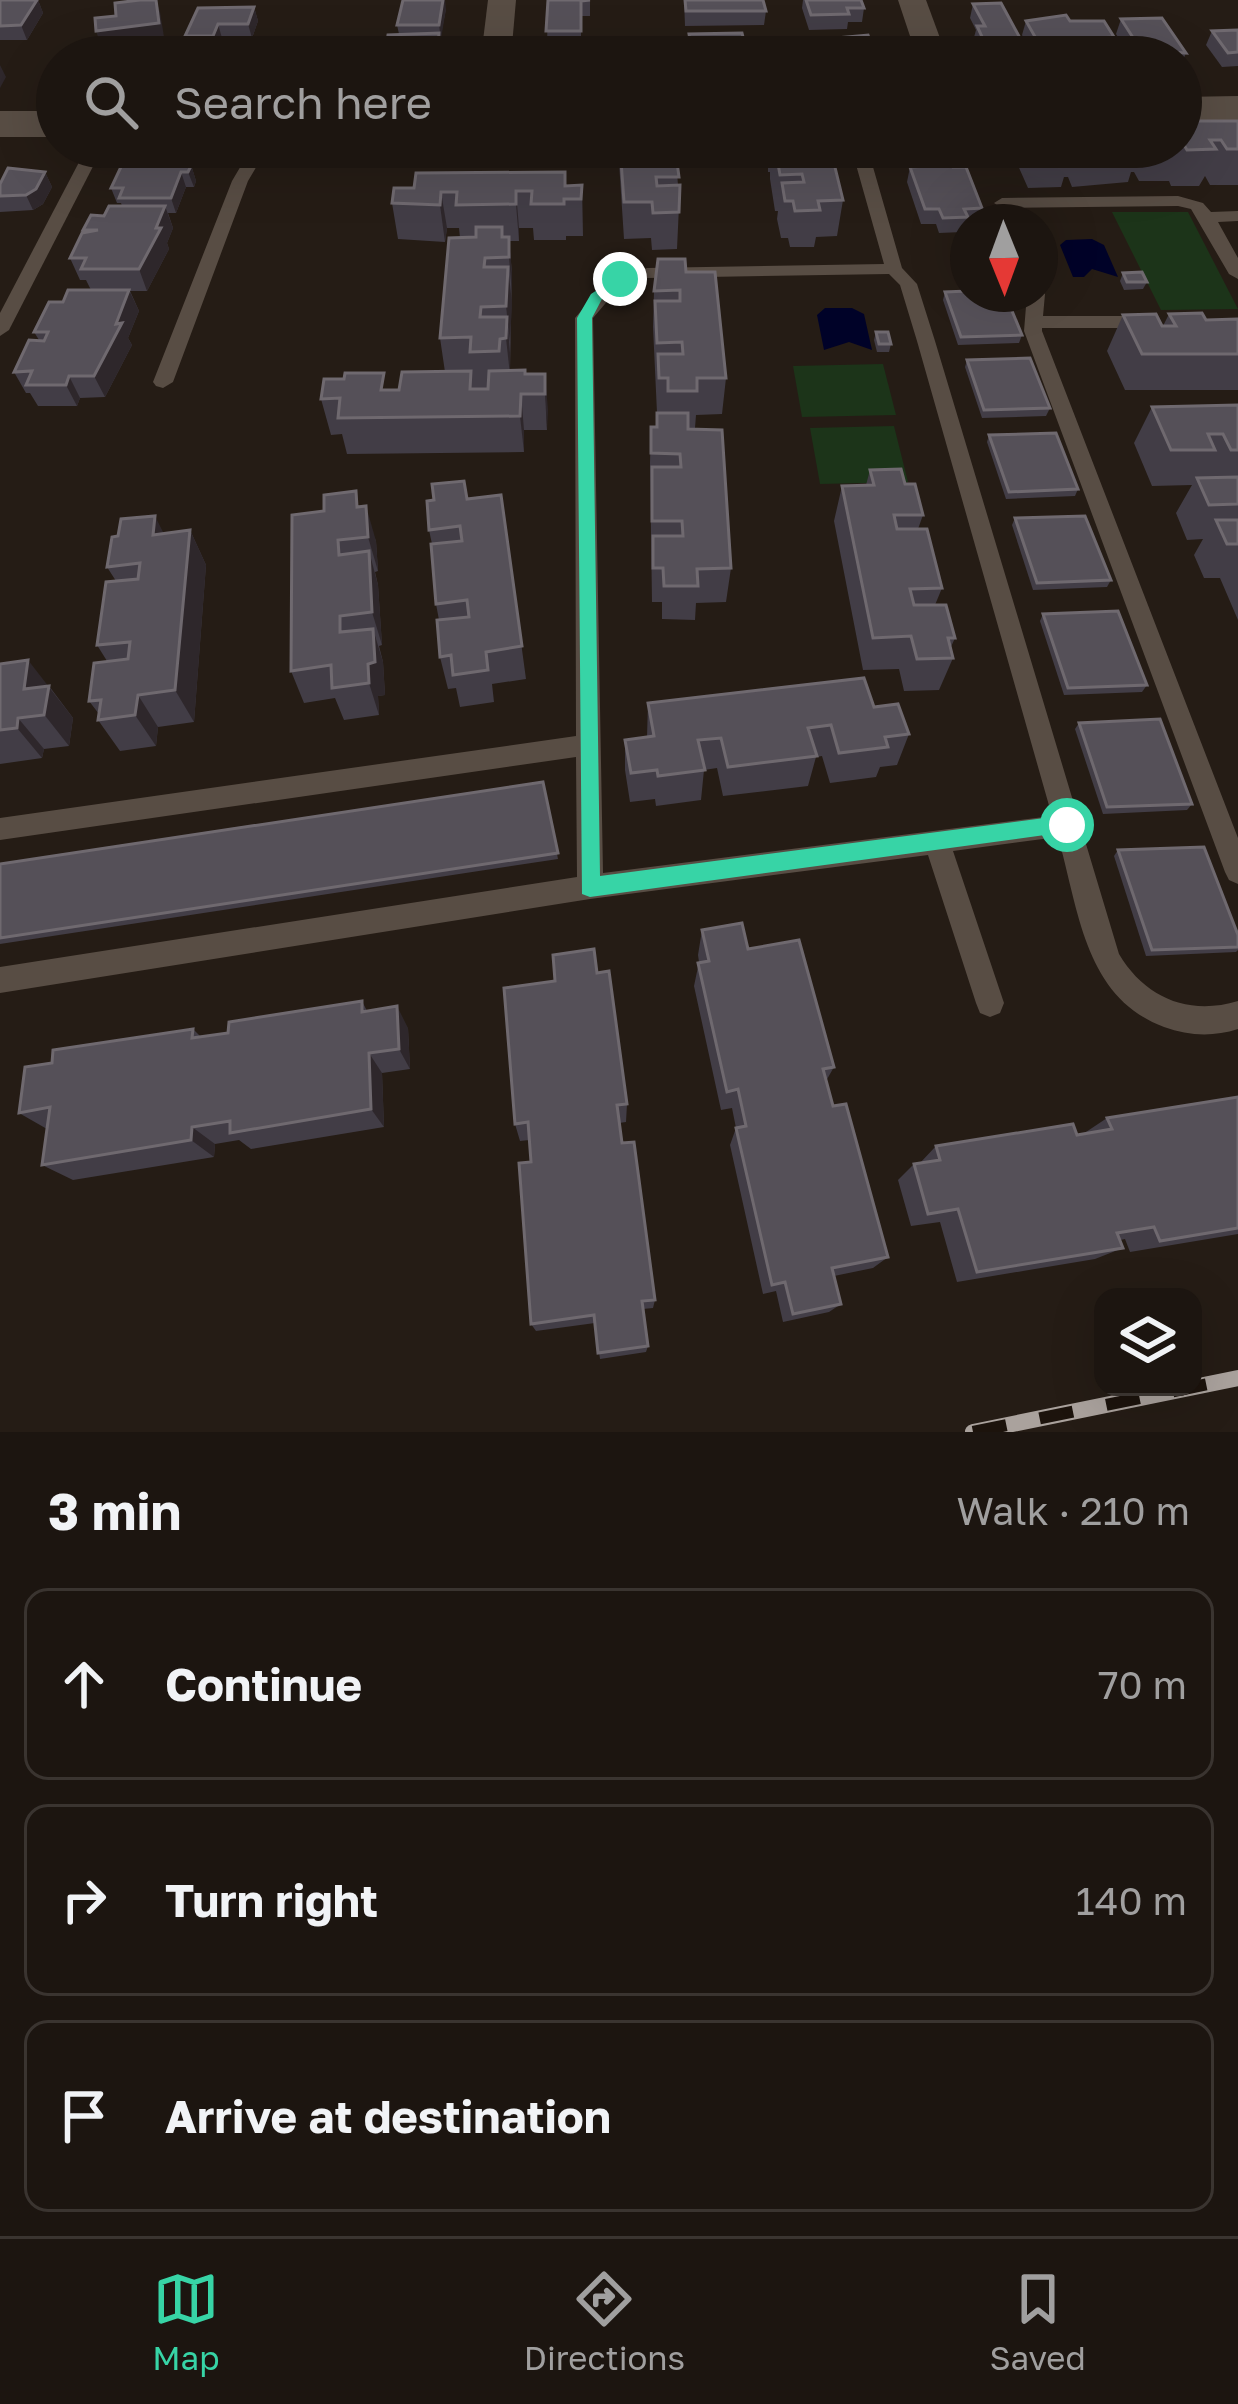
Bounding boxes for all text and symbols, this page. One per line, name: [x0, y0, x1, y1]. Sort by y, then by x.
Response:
search box: [36, 36, 1202, 168]
icon: search: [78, 69, 144, 135]
text: Search here: [174, 75, 432, 129]
north arrow: [950, 204, 1058, 312]
route end: [593, 252, 647, 306]
route start: [1040, 798, 1094, 852]
map controls: [1094, 1288, 1202, 1396]
button: layers: [1094, 1288, 1202, 1396]
text: 3 min: [48, 1480, 181, 1541]
text: Walk · 210 m: [956, 1487, 1190, 1534]
icon: ahead: [51, 1651, 117, 1717]
text: Continue: [165, 1657, 362, 1711]
text: 70 m: [1098, 1661, 1187, 1708]
icon: right: [51, 1867, 117, 1933]
text: Turn right: [165, 1873, 378, 1927]
text: 140 m: [1076, 1877, 1187, 1924]
icon: arrive: [51, 2083, 117, 2149]
text: Arrive at destination: [165, 2089, 611, 2143]
tab: Map: [152, 2266, 220, 2377]
tab: Directions: [524, 2266, 685, 2377]
tab: Saved: [989, 2266, 1086, 2377]

